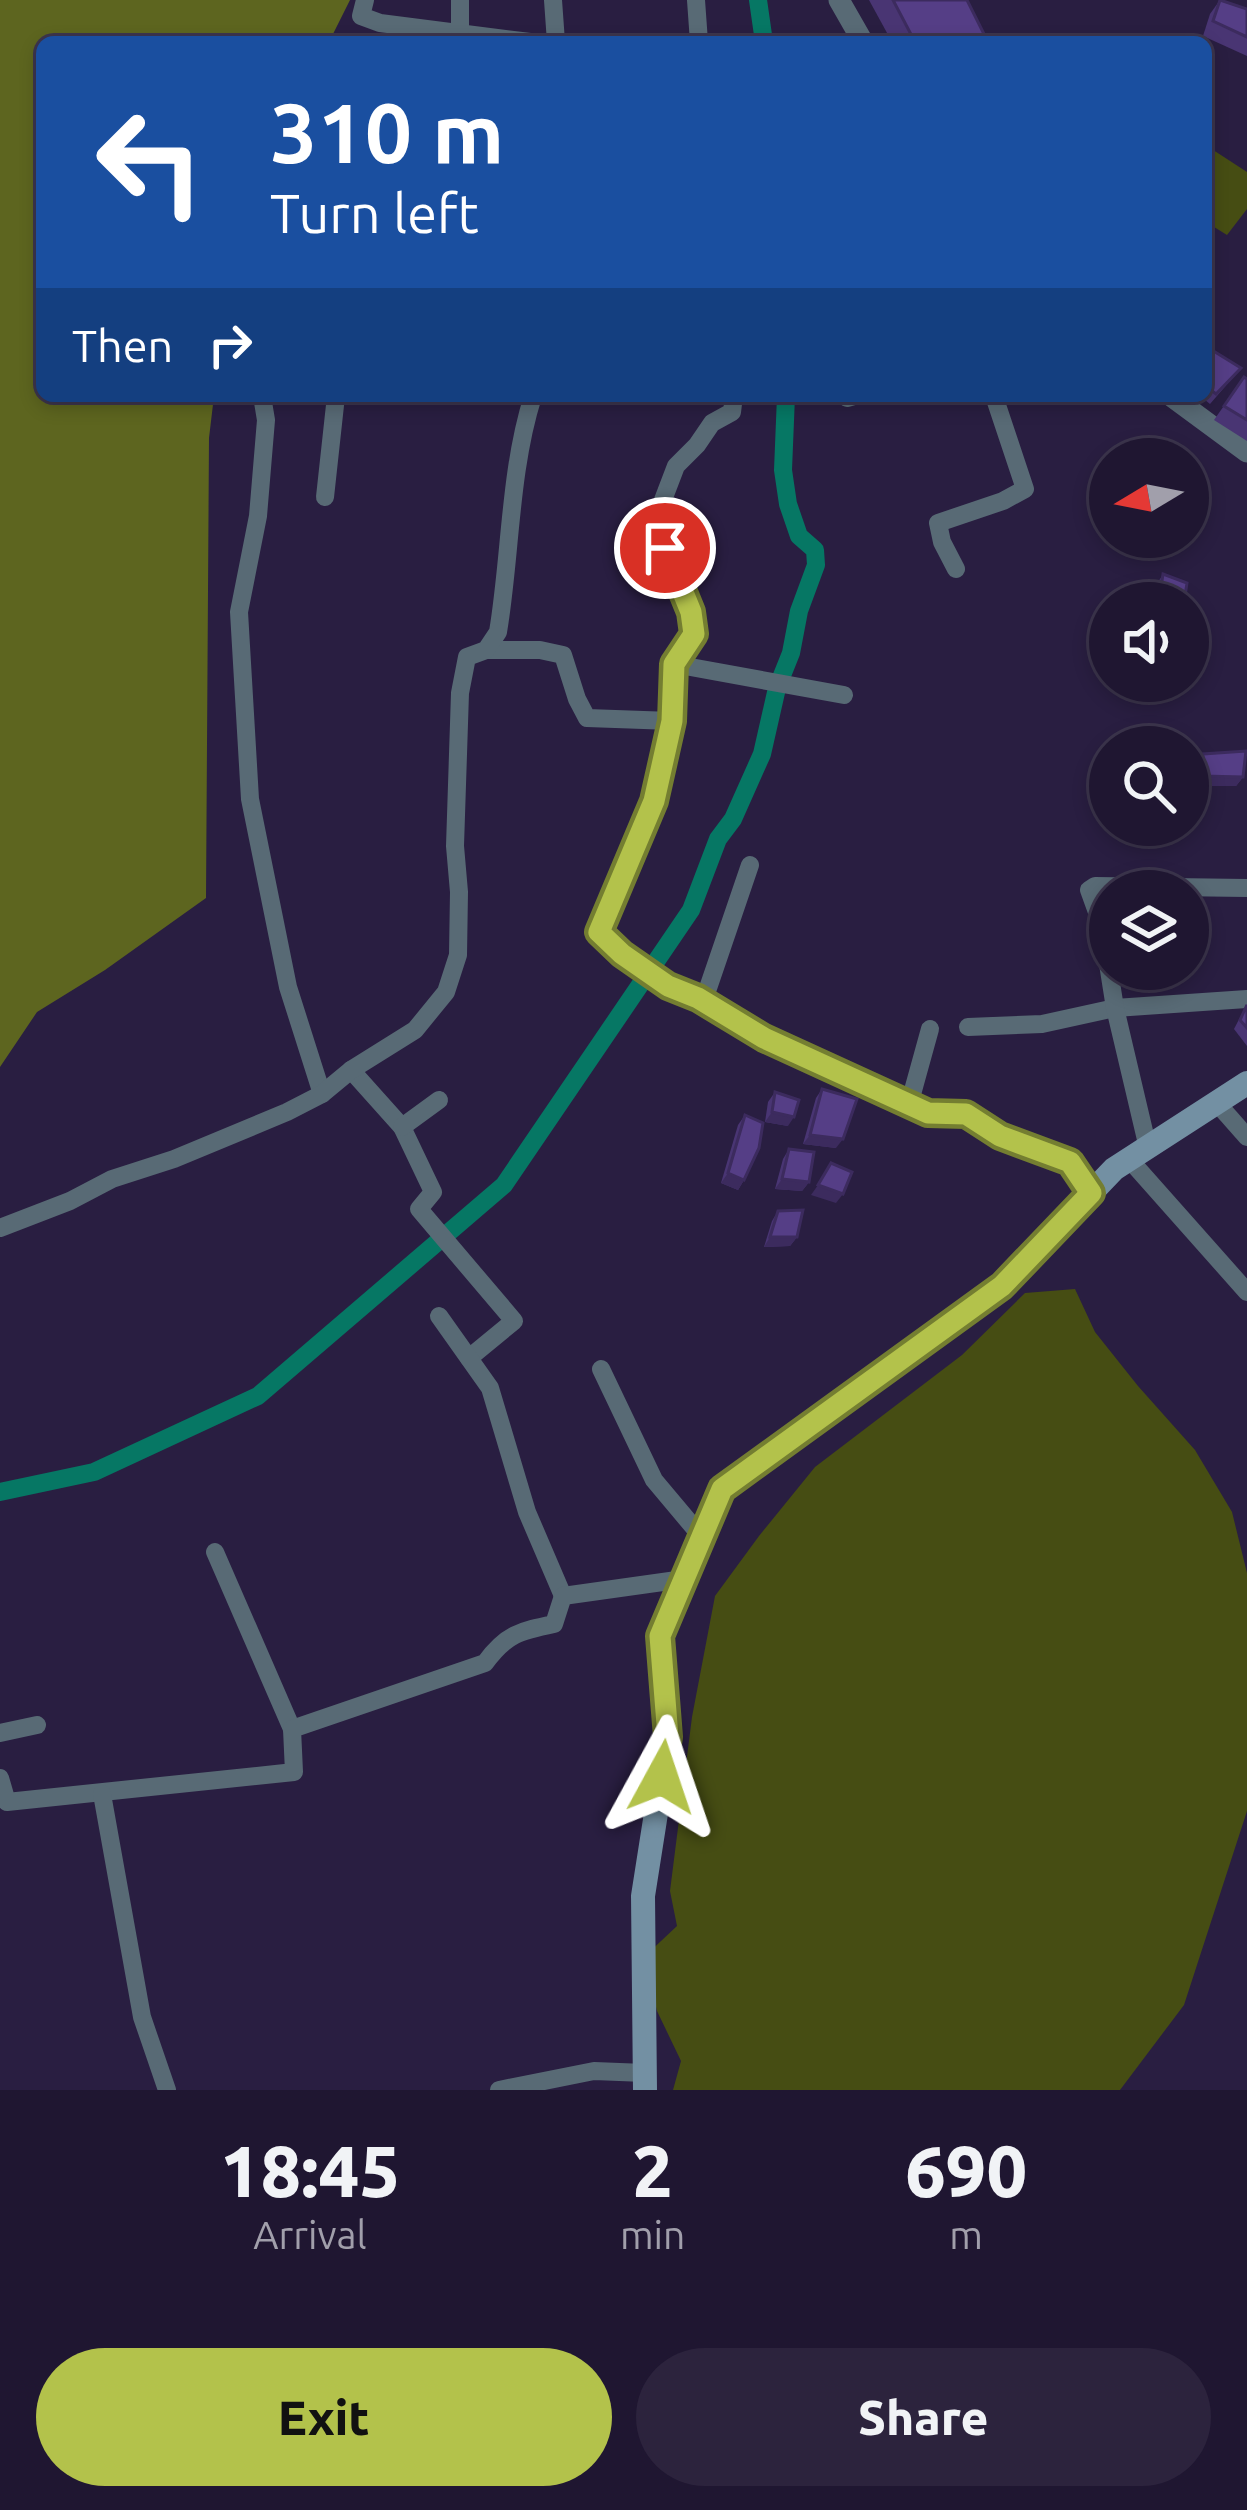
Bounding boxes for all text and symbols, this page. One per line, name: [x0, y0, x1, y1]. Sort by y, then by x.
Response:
icon: left: [72, 84, 228, 240]
text: 310 m: [270, 85, 504, 179]
text: Turn left: [270, 183, 479, 243]
icon: right: [197, 312, 263, 378]
text: Then: [72, 320, 173, 371]
north arrow: [1089, 438, 1209, 558]
map controls: [1089, 438, 1209, 990]
pin: [614, 497, 716, 599]
icon: arrive: [632, 515, 698, 581]
button: sound: [1089, 582, 1209, 702]
button: search: [1089, 726, 1209, 846]
button: layers: [1089, 870, 1209, 990]
position arrow: [599, 1714, 725, 1840]
text: 18:45: [220, 2130, 400, 2211]
text: 2: [632, 2130, 673, 2211]
text: 690: [905, 2130, 1027, 2211]
text: Arrival: [253, 2213, 367, 2256]
text: min: [620, 2213, 685, 2256]
text: m: [949, 2213, 983, 2256]
button: Exit: [36, 2348, 612, 2486]
button: Share: [636, 2348, 1211, 2486]

